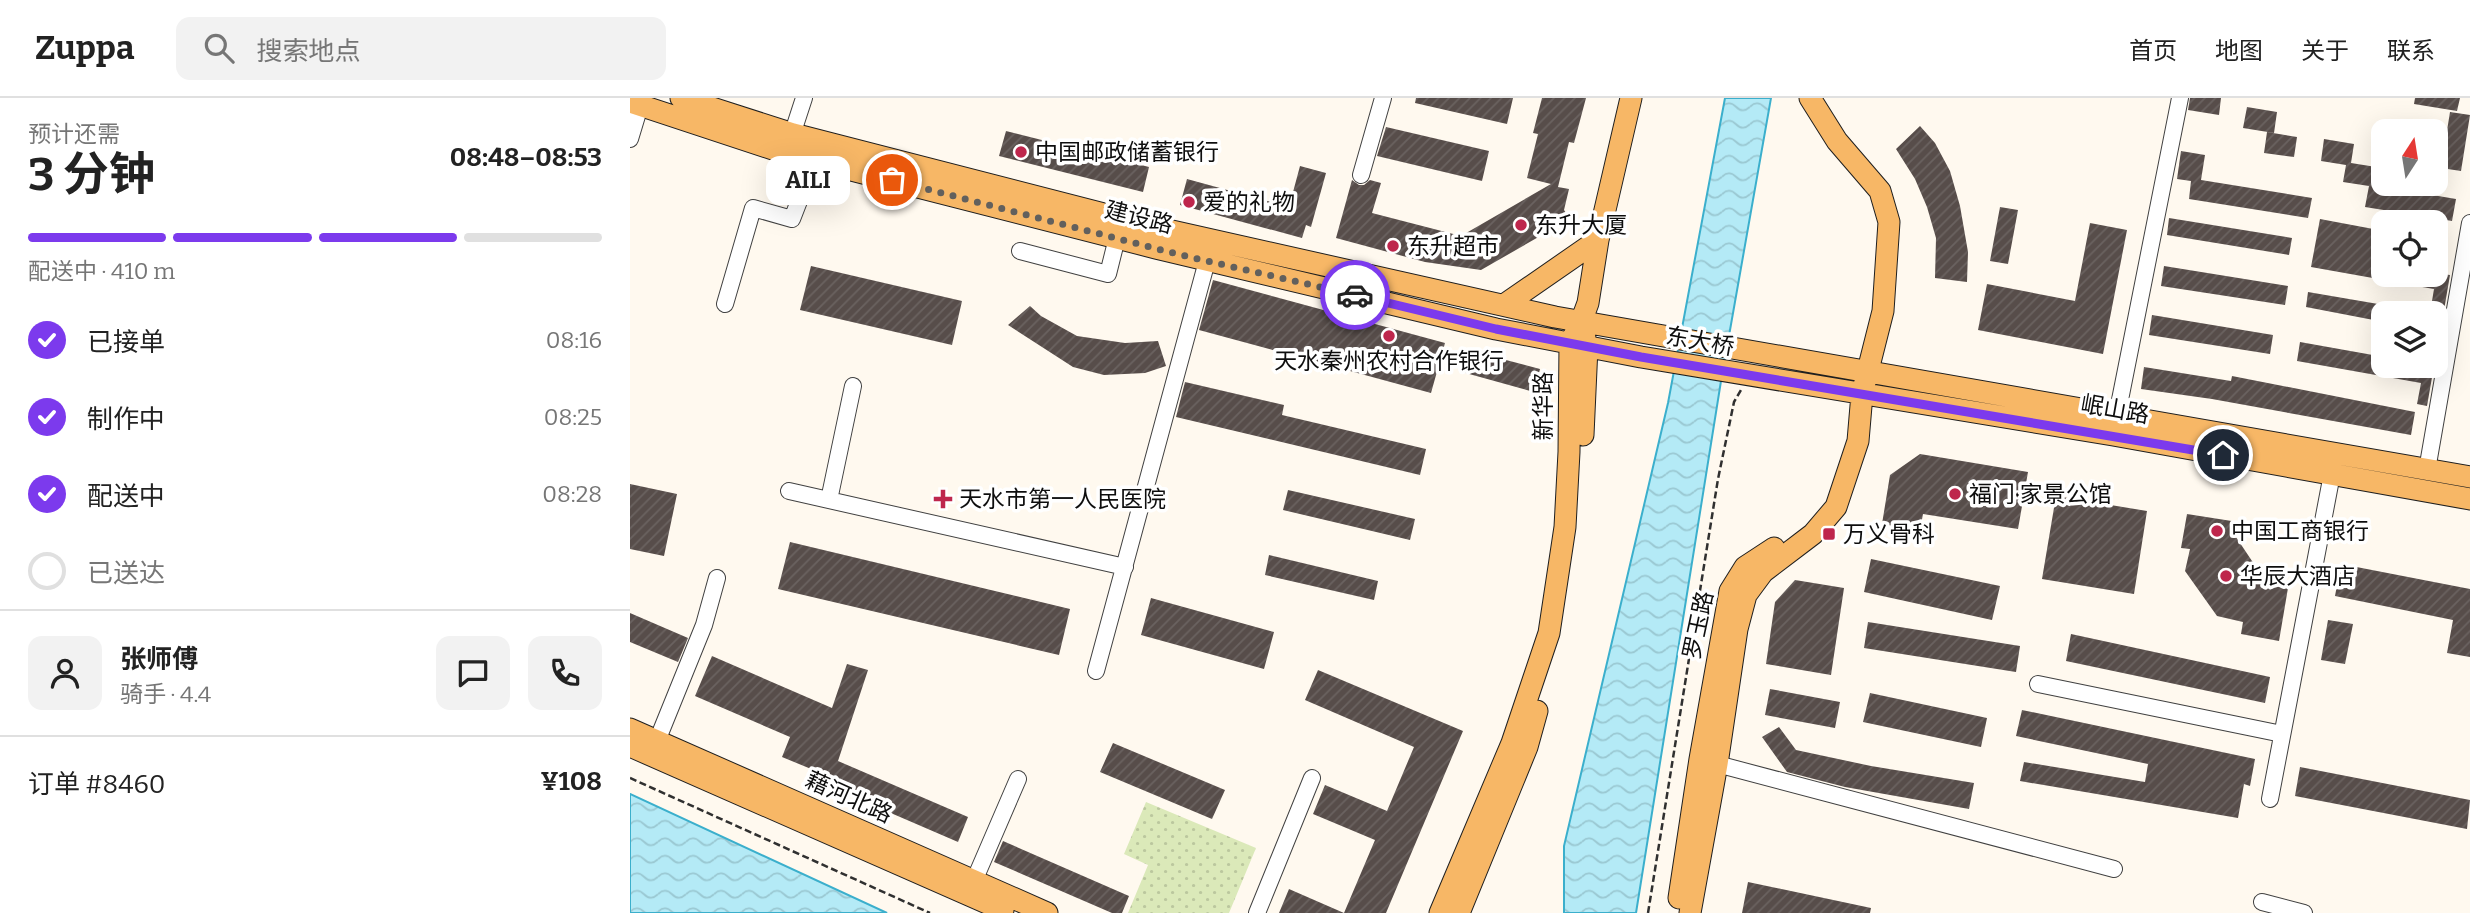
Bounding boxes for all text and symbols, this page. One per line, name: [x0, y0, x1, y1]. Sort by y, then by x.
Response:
search box: [176, 17, 666, 80]
text: Zuppa: [35, 28, 134, 68]
icon: search: [200, 29, 238, 67]
text: 搜索地点: [256, 36, 360, 67]
text: 首页: [2129, 37, 2177, 65]
text: 地图: [2215, 37, 2263, 65]
text: 关于: [2301, 37, 2349, 65]
text: 联系: [2387, 37, 2435, 65]
north arrow: [2371, 119, 2448, 196]
map controls: [2371, 119, 2448, 378]
text: 预计还需: [28, 120, 120, 148]
place label: 中国邮政储蓄银行: [1035, 138, 1219, 166]
text: 08:48–08:53: [450, 142, 602, 173]
marker: 中国邮政储蓄银行: [1013, 144, 1029, 160]
text: 3 分钟: [28, 147, 155, 202]
pin: [862, 150, 922, 210]
callout: AILI: [766, 155, 850, 204]
icon: bag: [873, 161, 911, 199]
text: AILI: [785, 166, 831, 194]
place label: 爱的礼物: [1203, 188, 1295, 216]
marker: 爱的礼物: [1181, 194, 1197, 210]
street label: 建设路: [1102, 195, 1176, 239]
button: locate: [2371, 210, 2448, 287]
place label: 东升大厦: [1535, 211, 1627, 239]
marker: 东升大厦: [1513, 217, 1529, 233]
place label: 东升超市: [1407, 232, 1499, 260]
marker: 东升超市: [1385, 238, 1401, 254]
text: 配送中 · 410 m: [28, 257, 175, 285]
courier: [1320, 260, 1390, 330]
icon: car: [1336, 276, 1374, 314]
button: layers: [2371, 301, 2448, 378]
icon: check: [28, 321, 66, 359]
street label: 东大桥: [1664, 321, 1736, 361]
text: 08:16: [546, 326, 602, 354]
text: 已接单: [87, 327, 165, 358]
marker: 天水秦州农村合作银行: [1381, 328, 1397, 344]
place label: 天水秦州农村合作银行: [1274, 347, 1504, 375]
street label: 新华路: [1529, 372, 1557, 441]
street label: 岷山路: [2079, 389, 2151, 429]
icon: check: [28, 398, 66, 436]
text: 08:25: [544, 403, 602, 431]
text: 制作中: [87, 404, 165, 435]
pin: [2193, 425, 2253, 485]
icon: home: [2204, 436, 2242, 474]
icon: check: [28, 475, 66, 513]
text: 08:28: [542, 480, 602, 508]
place label: 福门·家景公馆: [1969, 480, 2112, 508]
text: 配送中: [87, 481, 165, 512]
place label: 天水市第一人民医院: [959, 485, 1166, 513]
marker: 福门·家景公馆: [1947, 486, 1963, 502]
marker: 天水市第一人民医院: [933, 489, 953, 509]
place label: 中国工商银行: [2231, 517, 2369, 545]
place label: 万义骨科: [1843, 520, 1935, 548]
marker: 中国工商银行: [2209, 523, 2225, 539]
marker: 万义骨科: [1821, 526, 1837, 542]
text: 已送达: [87, 558, 165, 589]
place label: 华辰大酒店: [2240, 562, 2355, 590]
marker: 华辰大酒店: [2218, 568, 2234, 584]
street label: 罗玉路: [1677, 588, 1719, 662]
button: person: [28, 636, 102, 710]
button: chat: [436, 636, 510, 710]
button: phone: [528, 636, 602, 710]
text: 张师傅: [120, 644, 198, 675]
text: 骑手 · 4.4: [120, 680, 211, 708]
text: ¥108: [541, 766, 602, 797]
street label: 藉河北路: [801, 766, 897, 828]
text: 订单 #8460: [28, 769, 165, 800]

